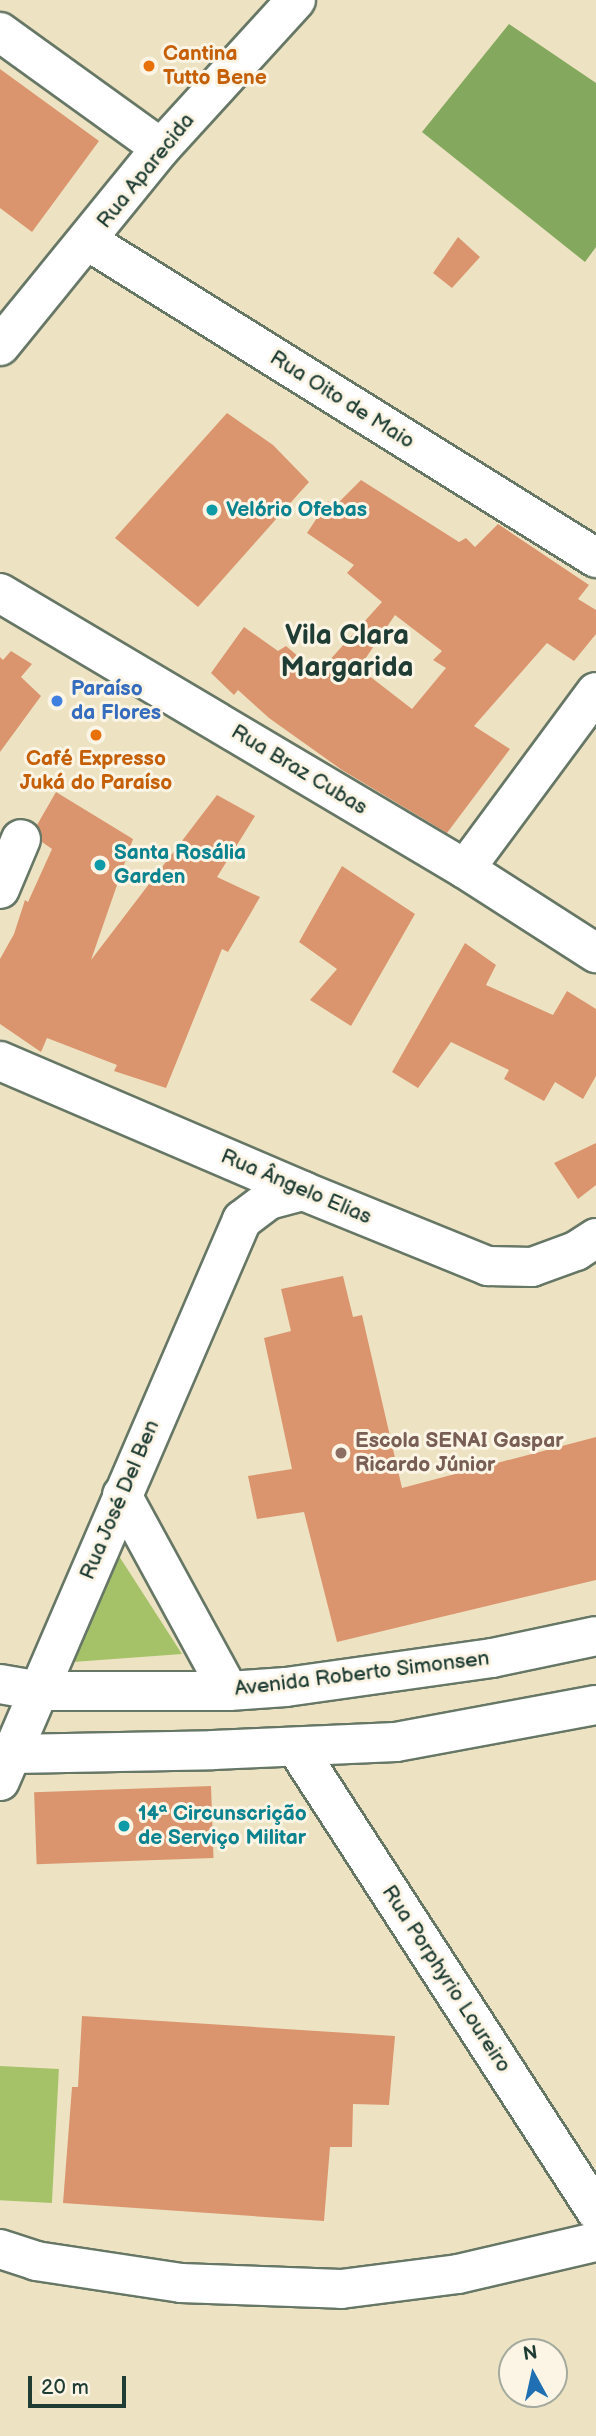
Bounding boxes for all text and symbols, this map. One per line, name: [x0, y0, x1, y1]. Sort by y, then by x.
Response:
place label: Cantina Tutto Bene: [163, 41, 267, 91]
marker: Cantina Tutto Bene: [141, 58, 157, 74]
street label: Rua Aparecida: [92, 108, 200, 234]
street label: Rua Oito de Maio: [265, 345, 419, 455]
place label: Velório Ofebas: [226, 497, 367, 523]
marker: Velório Ofebas: [204, 502, 220, 518]
district label: Vila Clara Margarida: [280, 619, 414, 685]
place label: Paraíso da Flores: [71, 676, 161, 726]
marker: Paraíso da Flores: [49, 693, 65, 709]
street label: Rua Braz Cubas: [226, 720, 372, 820]
marker: Café Expresso Juká do Paraíso: [88, 727, 104, 743]
place label: Café Expresso Juká do Paraíso: [20, 746, 172, 796]
place label: Santa Rosália Garden: [114, 840, 246, 890]
marker: Santa Rosália Garden: [92, 857, 108, 873]
street label: Rua Ângelo Elias: [217, 1144, 375, 1230]
street label: Rua José Del Ben: [75, 1416, 165, 1584]
place label: Escola SENAI Gaspar Ricardo Júnior: [355, 1428, 564, 1478]
marker: Escola SENAI Gaspar Ricardo Júnior: [333, 1445, 349, 1461]
street label: Avenida Roberto Simonsen: [233, 1646, 491, 1702]
place label: 14ª Circunscrição de Serviço Militar: [138, 1801, 307, 1851]
marker: 14ª Circunscrição de Serviço Militar: [116, 1818, 132, 1834]
street label: Rua Porphyrio Loureiro: [376, 1881, 516, 2077]
north arrow: [498, 2338, 568, 2408]
text: N: [522, 2341, 539, 2366]
scale bar: [32, 2362, 130, 2406]
text: 20 m: [41, 2375, 89, 2400]

